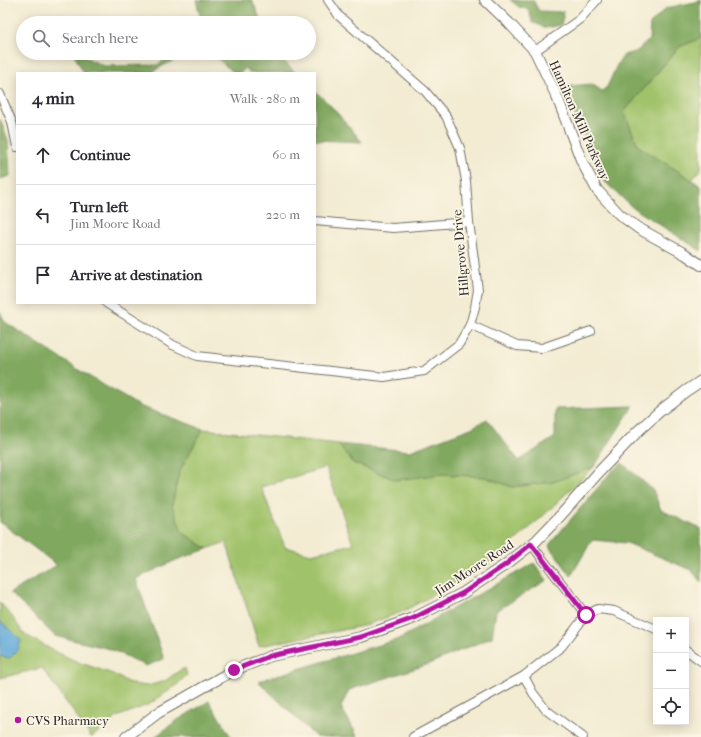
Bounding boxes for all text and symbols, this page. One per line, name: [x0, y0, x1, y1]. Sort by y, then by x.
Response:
search box: [16, 16, 316, 60]
icon: search: [30, 27, 52, 49]
text: Search here: [62, 29, 138, 47]
street label: Hamilton Mill Parkway: [546, 58, 613, 184]
text: 4 min: [32, 88, 75, 108]
text: Walk · 280 m: [230, 91, 300, 106]
icon: ahead: [32, 144, 54, 166]
text: Continue: [70, 146, 130, 164]
text: 60 m: [272, 147, 300, 162]
text: Turn left: [70, 198, 128, 216]
icon: left: [32, 204, 54, 226]
text: 220 m: [266, 207, 300, 222]
street label: Hillgrove Drive: [449, 208, 472, 297]
text: Jim Moore Road: [70, 216, 161, 231]
icon: arrive: [32, 264, 54, 286]
text: Arrive at destination: [70, 266, 202, 284]
street label: Jim Moore Road: [431, 536, 517, 599]
route start: [577, 606, 595, 624]
map controls: [653, 617, 689, 725]
button: +: [653, 617, 689, 653]
button: −: [653, 653, 689, 689]
route end: [225, 661, 243, 679]
button: locate: [653, 689, 689, 725]
place label: CVS Pharmacy: [26, 713, 110, 728]
marker: CVS Pharmacy: [13, 715, 23, 725]

